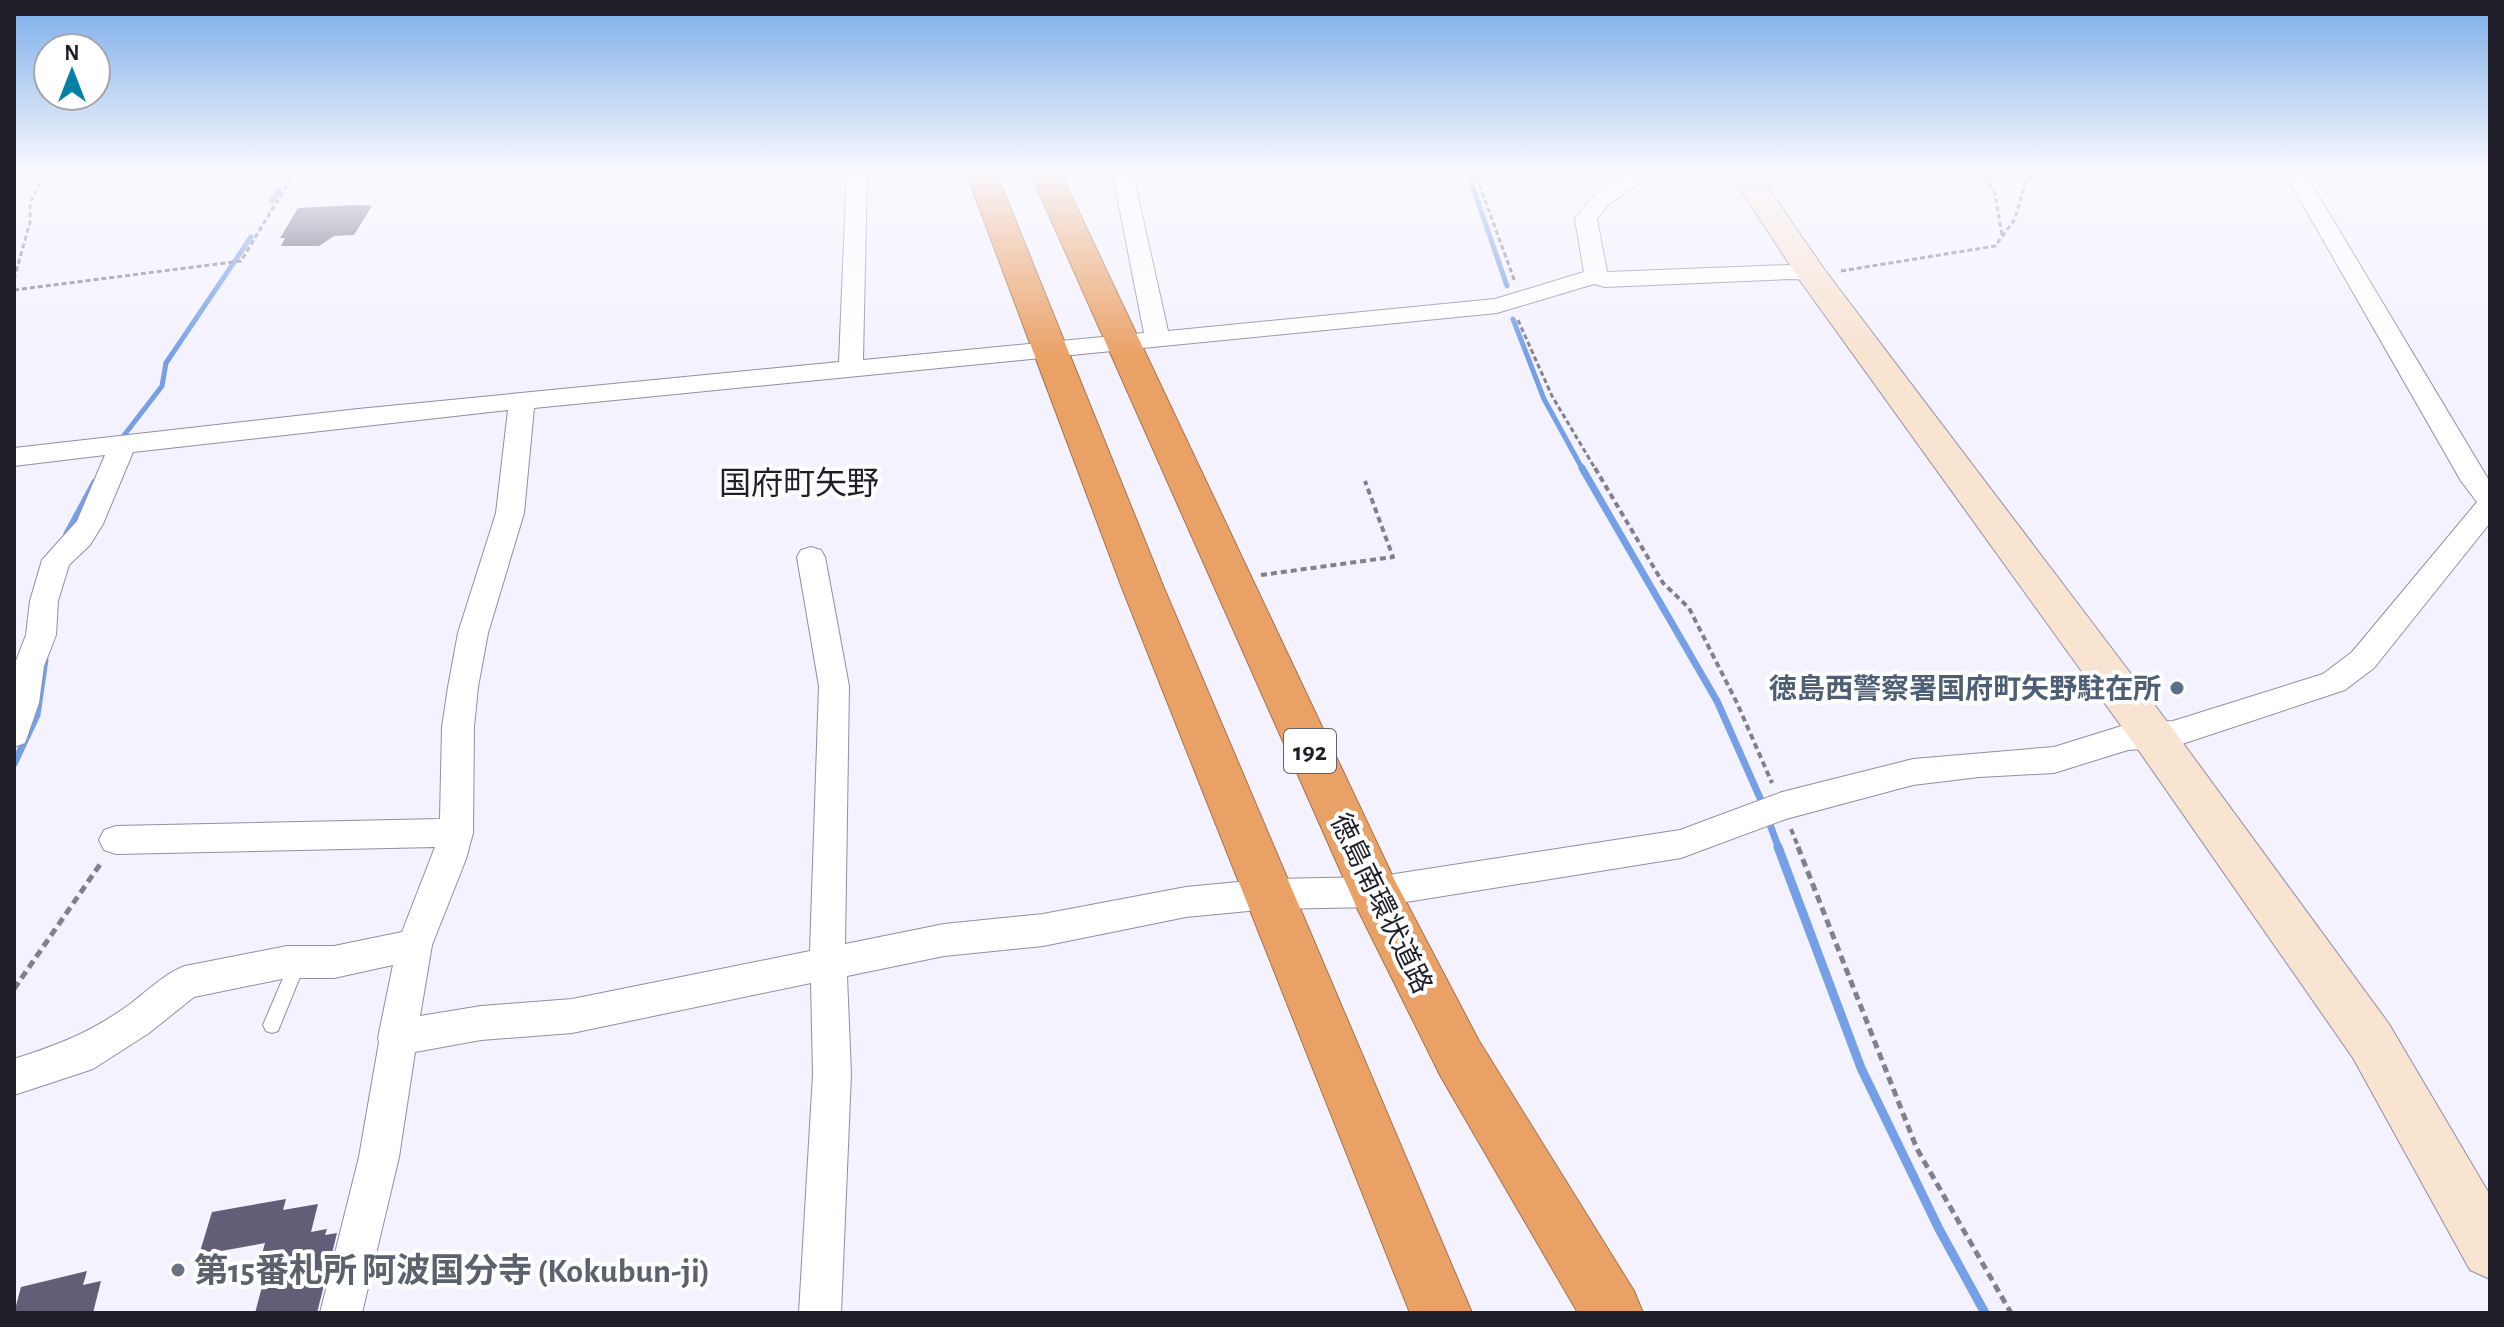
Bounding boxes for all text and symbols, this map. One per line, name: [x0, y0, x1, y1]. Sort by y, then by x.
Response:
north arrow: [32, 32, 112, 112]
text: N: [64, 42, 80, 64]
district label: 国府町矢野: [719, 466, 879, 500]
place label: 徳島西警察署国府町矢野駐在所: [1769, 673, 2161, 704]
marker: 徳島西警察署国府町矢野駐在所: [2168, 679, 2186, 697]
road number: 192: [1284, 729, 1336, 773]
street label: 徳島南環状道路: [1325, 809, 1438, 998]
place label: 第15番札所 阿波国分寺 (Kokubun-ji): [194, 1252, 710, 1289]
marker: 第15番札所 阿波国分寺 (Kokubun-ji): [169, 1261, 187, 1279]

